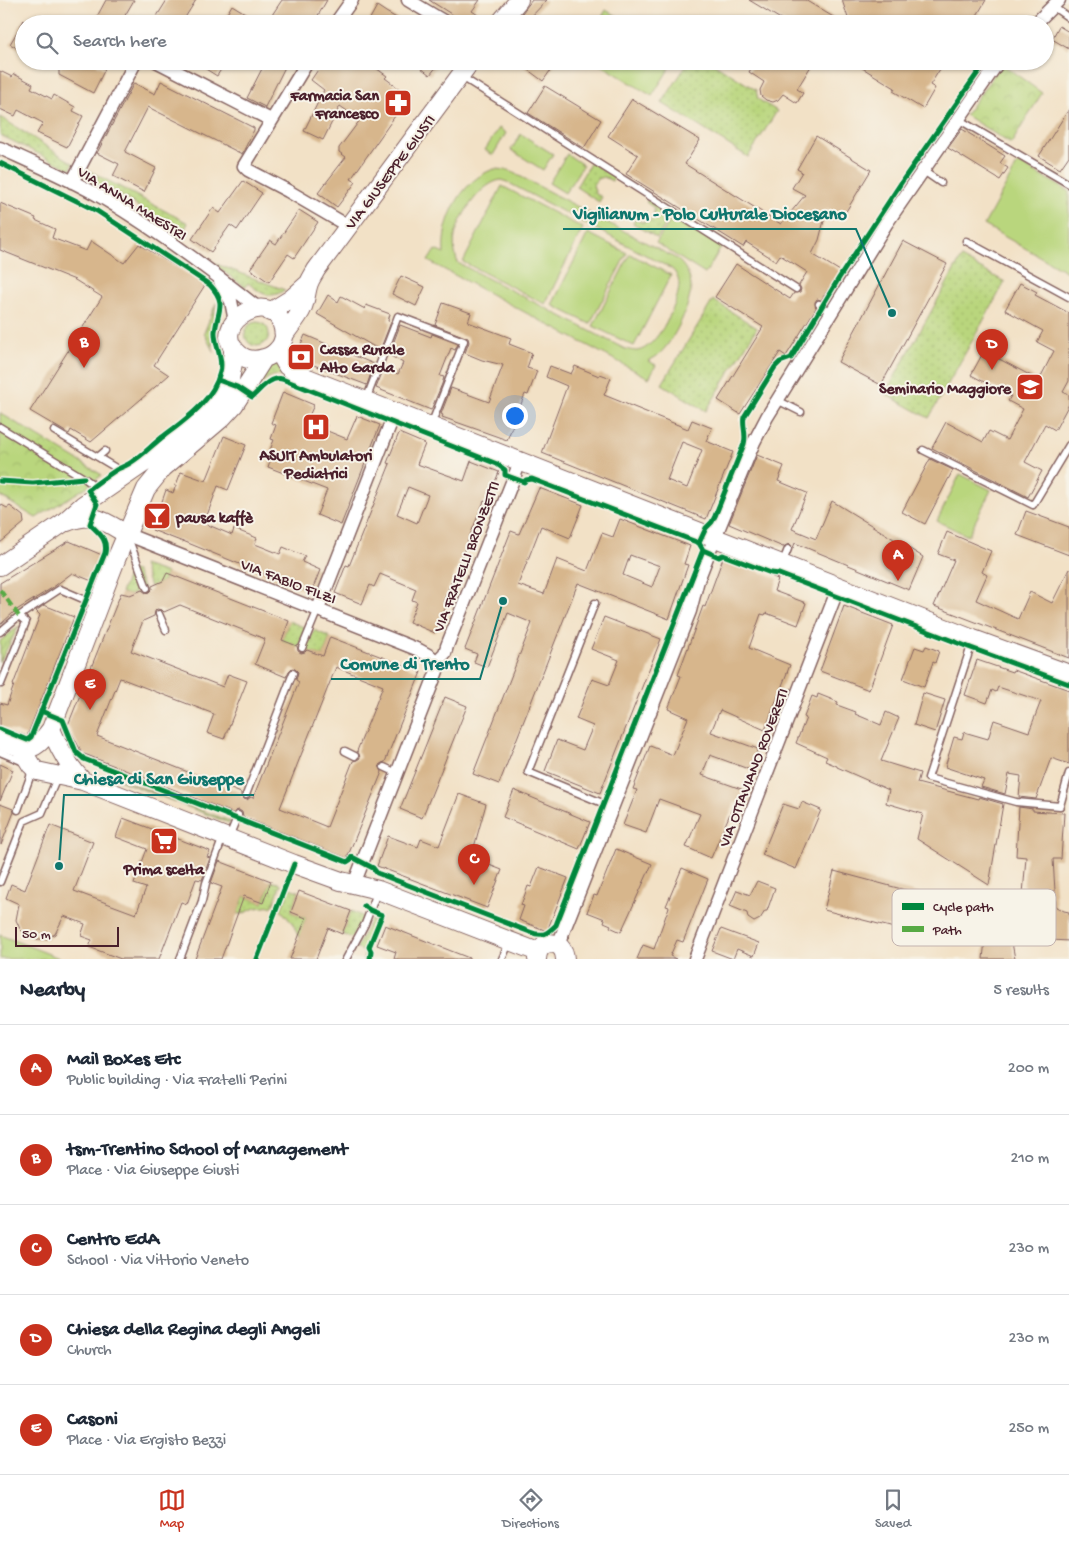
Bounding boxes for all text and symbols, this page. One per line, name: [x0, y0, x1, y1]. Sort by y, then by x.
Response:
search box: [15, 15, 1054, 70]
icon: search: [33, 29, 61, 57]
text: Search here: [73, 31, 167, 54]
place label: Farmacia San Francesco: [290, 88, 380, 125]
pharmacy icon: Farmacia San Francesco: [383, 88, 413, 118]
street label: VIA GIUSEPPE GIUSTI: [342, 112, 441, 235]
street label: VIA ANNA MAESTRI: [72, 163, 190, 246]
callout: Vigilianum - Polo Culturale Diocesano: [563, 196, 856, 229]
text: Vigilianum - Polo Culturale Diocesano: [572, 205, 847, 226]
pin: B: [68, 327, 100, 368]
pin: D: [976, 329, 1008, 370]
bank icon: Cassa Rurale Alto Garda: [286, 342, 316, 372]
place label: Cassa Rurale Alto Garda: [319, 342, 405, 379]
school or university icon: Seminario Maggiore: [1015, 372, 1045, 402]
place label: Seminario Maggiore: [879, 381, 1012, 400]
your location: [502, 403, 528, 429]
hospital icon: ASUIT Ambulatori Pediatrici: [301, 412, 331, 442]
place label: ASUIT Ambulatori Pediatrici: [258, 448, 373, 485]
street label: VIA FRATELLI BRONZETTI: [430, 479, 506, 637]
bar icon: pausa kaffè: [142, 501, 172, 531]
place label: pausa kaffè: [175, 509, 254, 529]
pin: A: [882, 540, 914, 581]
street label: VIA FABIO FILZI: [236, 556, 338, 610]
callout: Comune di Trento: [331, 646, 480, 679]
text: Comune di Trento: [340, 655, 470, 676]
pin: E: [74, 669, 106, 710]
street label: VIA OTTAVIANO ROVERETI: [716, 686, 794, 851]
callout: Chiesa di San Giuseppe: [64, 762, 254, 795]
text: Chiesa di San Giuseppe: [73, 770, 245, 791]
supermarket icon: Prima scelta: [149, 826, 179, 856]
pin: C: [458, 844, 490, 885]
place label: Prima scelta: [123, 862, 205, 881]
legend: [892, 889, 1056, 946]
text: Cycle path: [933, 900, 994, 917]
text: Path: [932, 923, 962, 940]
scale bar: [15, 924, 119, 947]
text: 50 m: [22, 927, 51, 944]
text: Nearby: [20, 979, 85, 1004]
text: 5 results: [994, 982, 1049, 1001]
text: Mail Boxes Etc: [67, 1049, 180, 1072]
text: A: [31, 1060, 41, 1079]
text: 200 m: [1008, 1060, 1049, 1079]
text: Public building · Via Fratelli Perini: [67, 1072, 287, 1091]
text: tsm-Trentino School of Management: [67, 1139, 347, 1162]
text: B: [32, 1150, 40, 1169]
text: 210 m: [1010, 1150, 1049, 1169]
text: Place · Via Giuseppe Giusti: [67, 1162, 240, 1181]
text: Centro EdA: [67, 1229, 159, 1252]
text: C: [32, 1240, 40, 1259]
text: 230 m: [1009, 1240, 1049, 1259]
text: School · Via Vittorio Veneto: [67, 1252, 249, 1271]
text: Chiesa della Regina degli Angeli: [67, 1319, 320, 1342]
text: D: [31, 1330, 41, 1349]
text: 230 m: [1009, 1330, 1049, 1349]
text: Church: [67, 1342, 111, 1361]
text: Casoni: [67, 1409, 118, 1432]
text: E: [31, 1420, 41, 1439]
text: 250 m: [1009, 1420, 1049, 1439]
text: Place · Via Ergisto Bezzi: [67, 1432, 226, 1451]
tab: Map: [158, 1486, 186, 1533]
tab: Directions: [502, 1486, 559, 1533]
tab: Saved: [875, 1486, 911, 1533]

